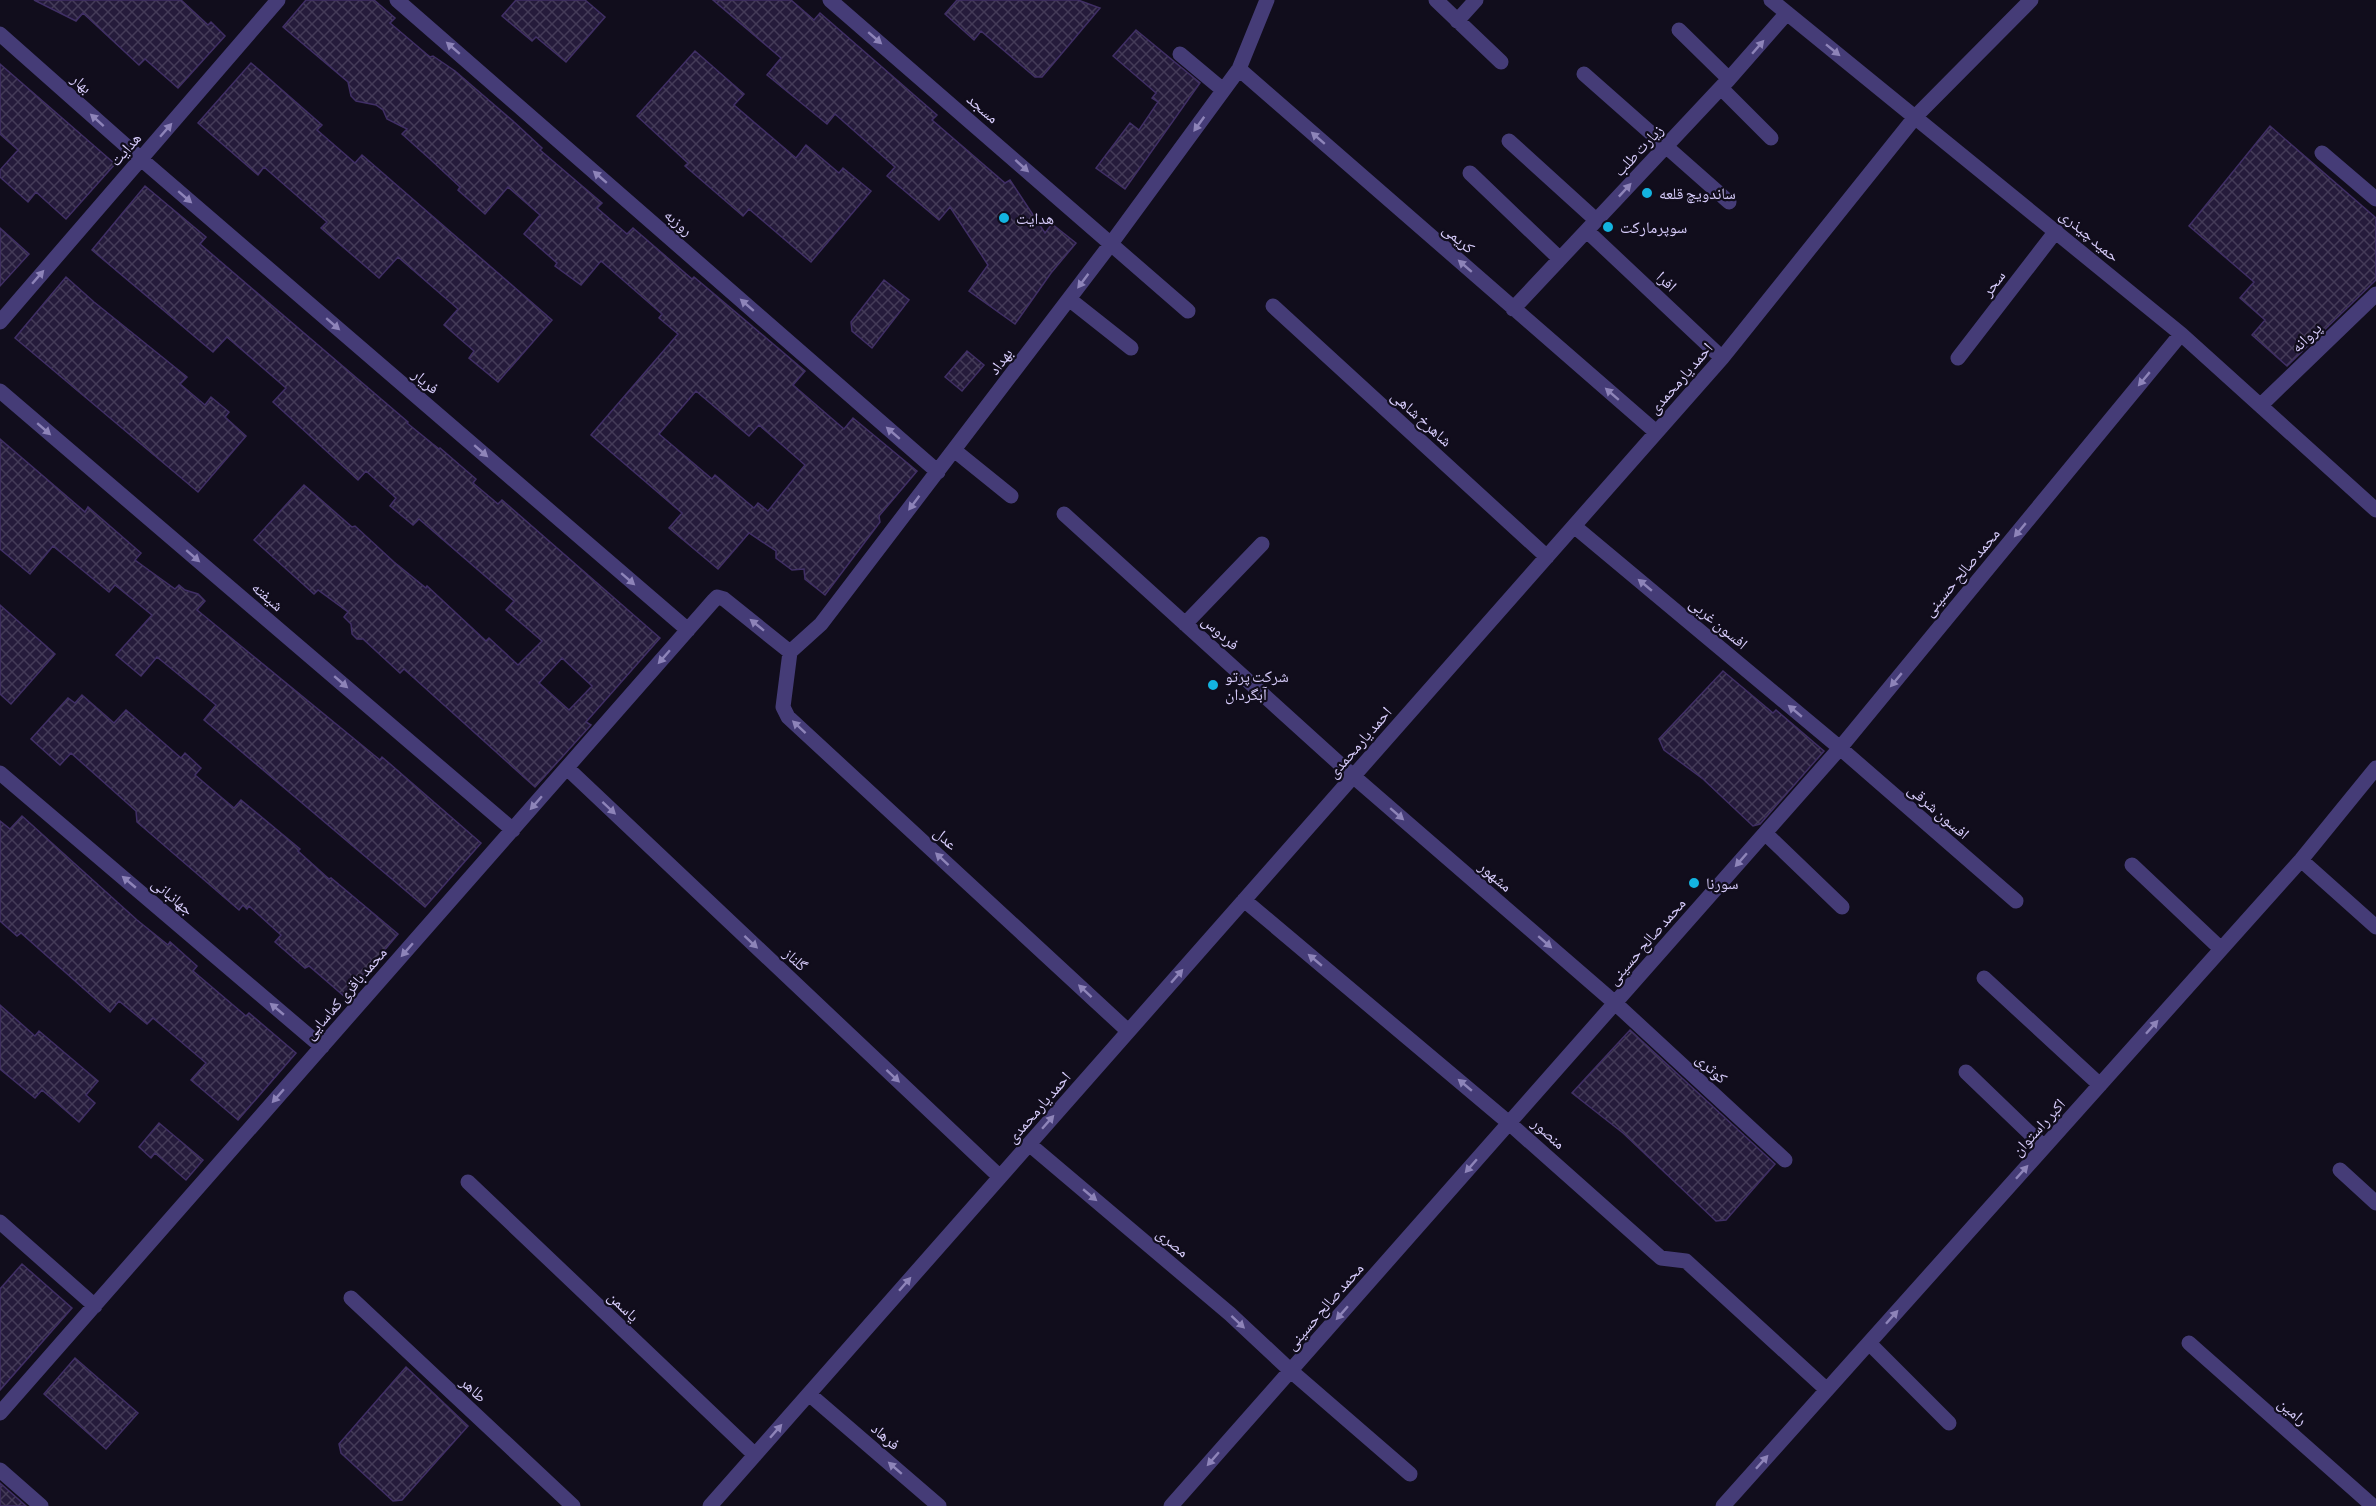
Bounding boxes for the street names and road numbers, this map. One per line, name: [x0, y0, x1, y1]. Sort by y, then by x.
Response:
street label: بهار: [67, 69, 96, 97]
street label: مسجد: [963, 89, 1003, 127]
street label: زیارت طلب: [1610, 120, 1667, 180]
street label: هدایت: [106, 129, 144, 169]
street label: روزبه: [661, 205, 697, 240]
street label: حمید چیذری: [2055, 205, 2123, 267]
street label: کریمی: [1438, 219, 1479, 258]
street label: افرا: [1653, 267, 1681, 295]
street label: سحر: [1977, 267, 2009, 301]
street label: پروانه: [2287, 318, 2326, 356]
street label: احمد یارمحمدی: [1644, 339, 1717, 418]
street label: بهداد: [984, 344, 1017, 378]
street label: فریار: [408, 364, 443, 398]
street label: شاهرخ شاهی: [1387, 386, 1456, 451]
street label: محمد صالح حسینی: [1919, 524, 2005, 621]
street label: شیفته: [249, 578, 287, 615]
street label: افسون غربی: [1685, 594, 1752, 654]
street label: فردوس: [1197, 611, 1243, 655]
street label: احمد یارمحمدی: [1323, 703, 1396, 782]
street label: افسون شرقی: [1904, 780, 1973, 844]
street label: عدل: [929, 823, 961, 855]
street label: مشهور: [1474, 856, 1516, 896]
street label: جهانبانی: [147, 873, 197, 920]
street label: محمد صالح حسینی: [1603, 894, 1690, 990]
street label: محمد باقری کماسایی: [300, 943, 391, 1044]
street label: گلناز: [779, 943, 812, 975]
street label: کوثری: [1691, 1049, 1732, 1089]
street label: احمد یارمحمدی: [1002, 1068, 1075, 1147]
street label: اکبر راستوان: [2008, 1095, 2070, 1161]
street label: منصور: [1527, 1113, 1569, 1153]
street label: مصری: [1152, 1224, 1193, 1262]
street label: محمد صالح حسینی: [1281, 1259, 1368, 1355]
street label: یاسمن: [603, 1287, 643, 1326]
street label: طاهر: [456, 1372, 491, 1406]
street label: رامین: [2274, 1394, 2311, 1430]
street label: فرهاد: [867, 1419, 904, 1454]

